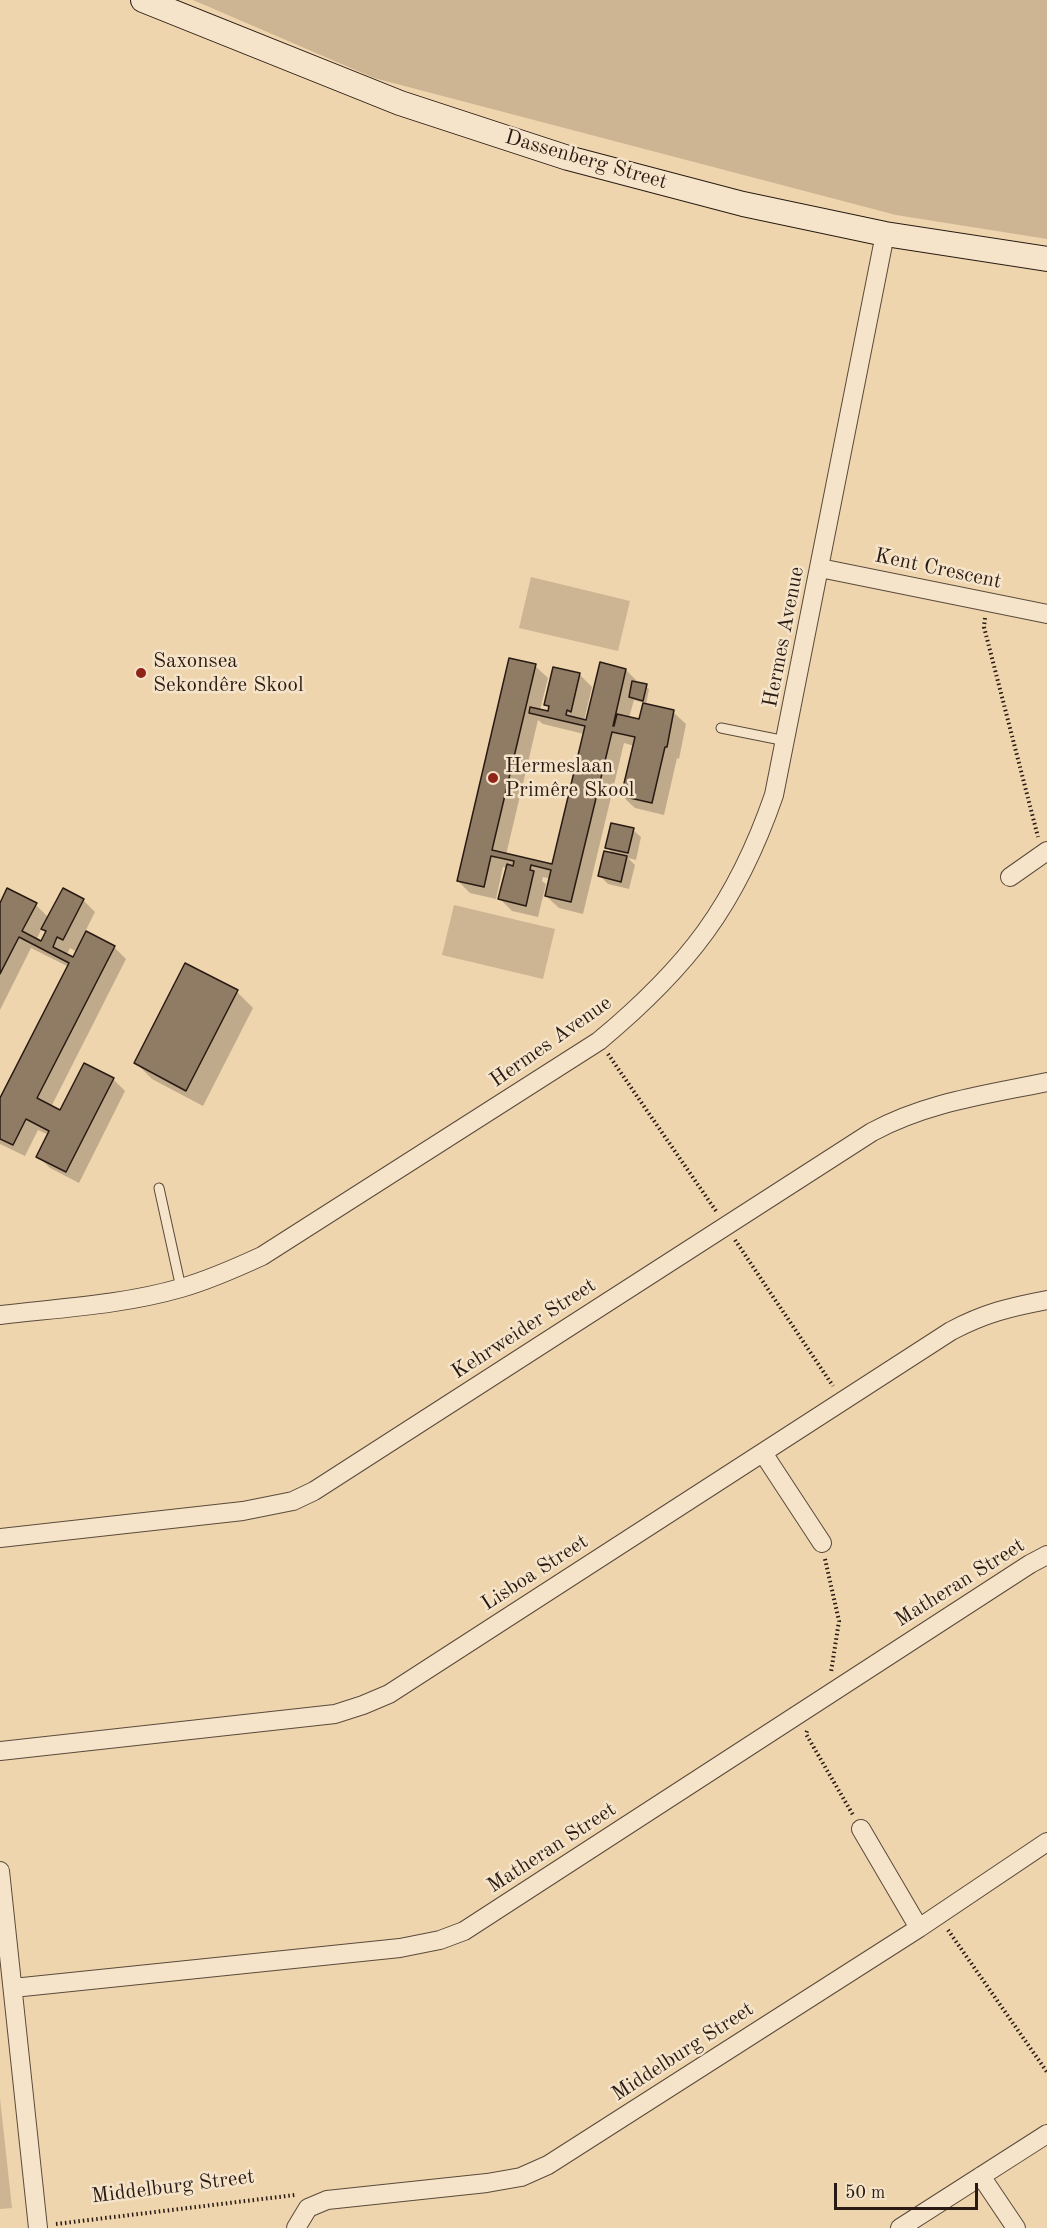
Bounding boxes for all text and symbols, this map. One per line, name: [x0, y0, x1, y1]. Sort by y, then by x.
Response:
street label: Dassenberg Street: [502, 125, 670, 195]
street label: Kent Crescent: [872, 543, 1004, 595]
street label: Hermes Avenue: [758, 564, 810, 710]
place label: Saxonsea Sekondêre Skool: [153, 648, 304, 698]
marker: Saxonsea Sekondêre Skool: [134, 666, 148, 680]
place label: Hermeslaan Primêre Skool: [505, 753, 634, 803]
marker: Hermeslaan Primêre Skool: [486, 771, 500, 785]
street label: Hermes Avenue: [485, 991, 617, 1093]
street label: Kehrweider Street: [447, 1273, 601, 1385]
street label: Lisboa Street: [477, 1529, 593, 1617]
street label: Matheran Street: [890, 1533, 1030, 1633]
street label: Matheran Street: [483, 1797, 621, 1899]
street label: Middelburg Street: [607, 1997, 759, 2107]
street label: Middelburg Street: [90, 2165, 256, 2209]
scale bar: [837, 2171, 981, 2209]
text: 50 m: [845, 2184, 885, 2202]

